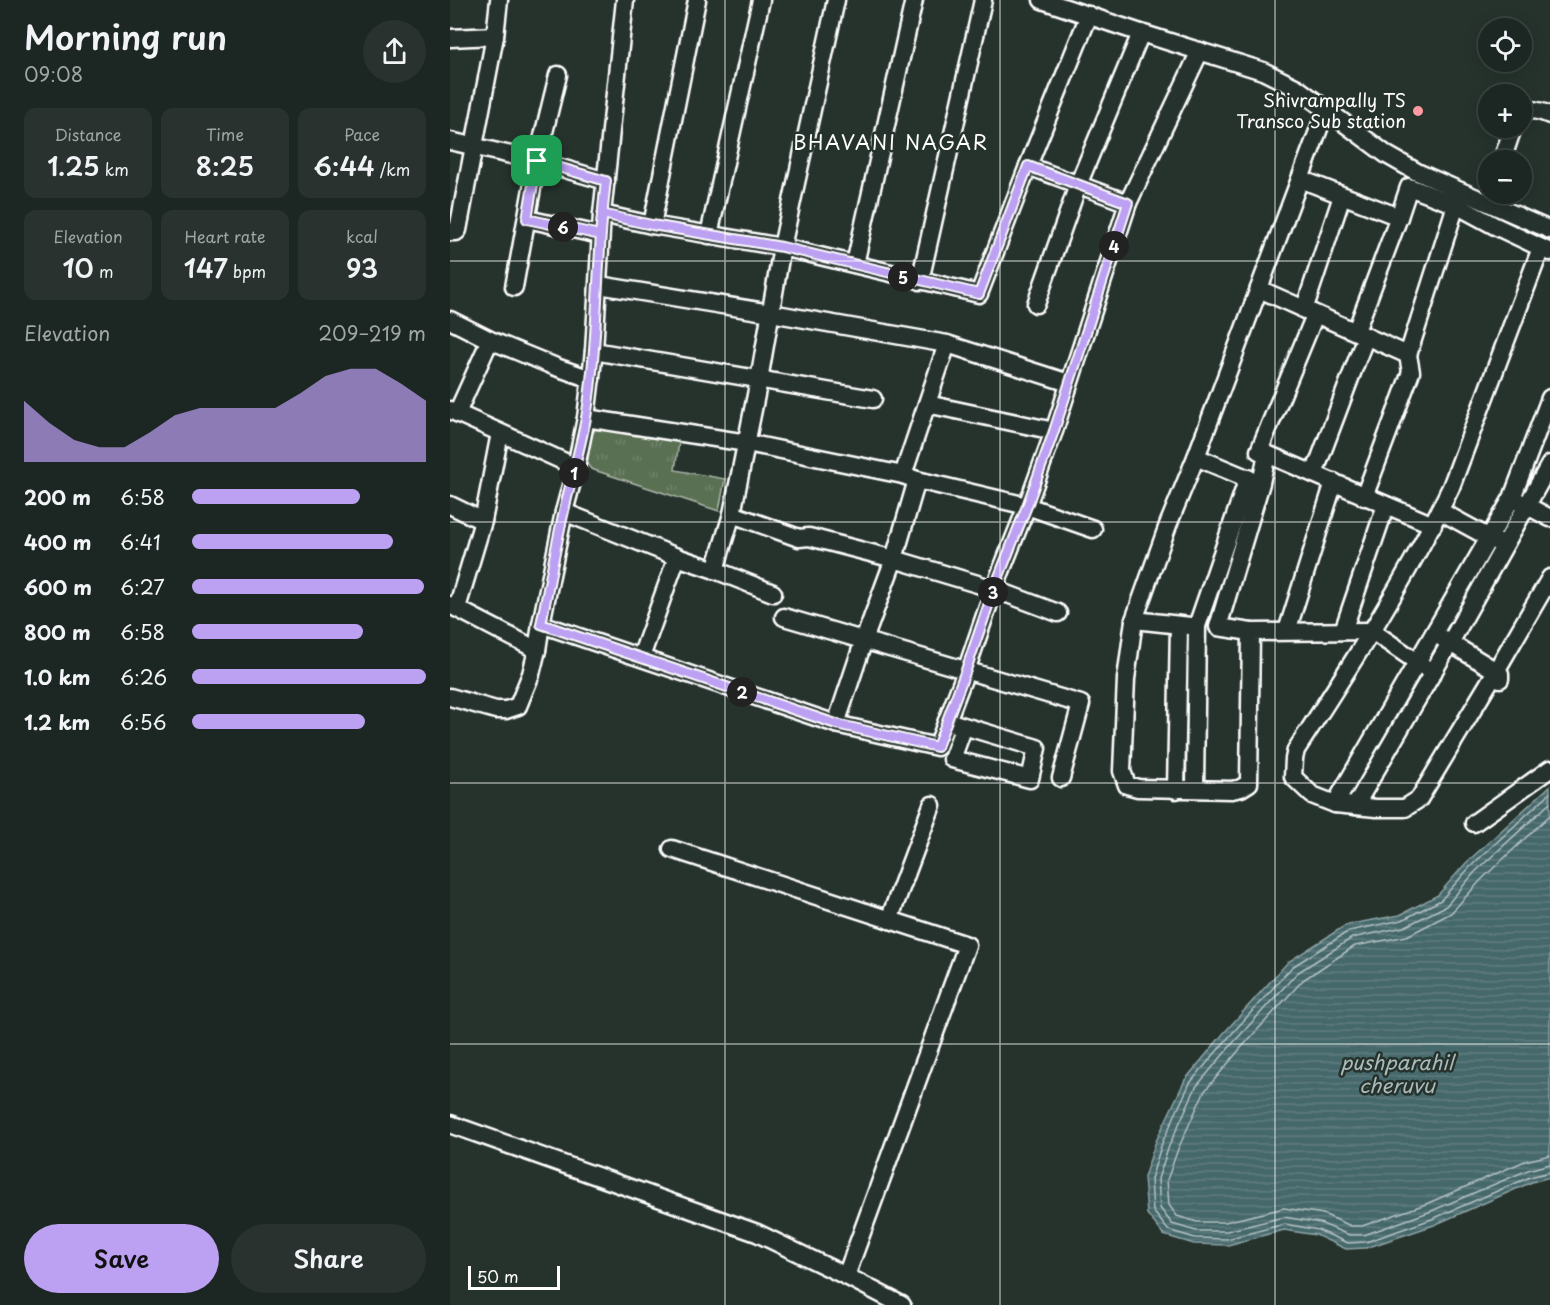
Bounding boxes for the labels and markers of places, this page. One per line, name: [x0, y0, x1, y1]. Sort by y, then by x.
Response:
place label: Shivrampally TS Transco Sub station: [1236, 86, 1406, 134]
marker: Shivrampally TS Transco Sub station: [1411, 104, 1425, 118]
pin: [511, 135, 562, 186]
pin: 6: [548, 212, 578, 242]
pin: 4: [1099, 231, 1129, 261]
pin: 5: [888, 262, 918, 292]
pin: 1: [559, 458, 589, 488]
pin: 3: [978, 577, 1008, 607]
pin: 2: [727, 677, 757, 707]

